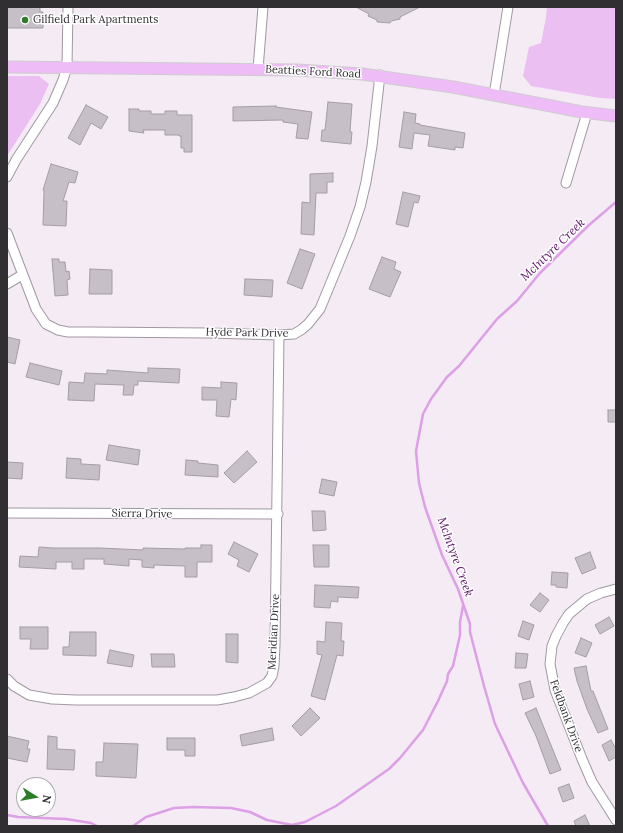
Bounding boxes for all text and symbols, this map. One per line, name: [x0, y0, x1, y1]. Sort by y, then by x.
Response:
place label: Gilfield Park Apartments: [33, 13, 158, 27]
marker: Gilfield Park Apartments: [20, 15, 30, 25]
street label: Beatties Ford Road: [265, 63, 361, 81]
water label: McIntyre Creek: [518, 216, 588, 284]
street label: Hyde Park Drive: [205, 326, 289, 340]
street label: Sierra Drive: [112, 507, 172, 521]
water label: McIntyre Creek: [434, 515, 476, 599]
street label: Meridian Drive: [265, 594, 283, 670]
street label: Feldbank Drive: [547, 678, 585, 754]
north arrow: [16, 777, 56, 817]
text: N: [39, 794, 54, 805]

